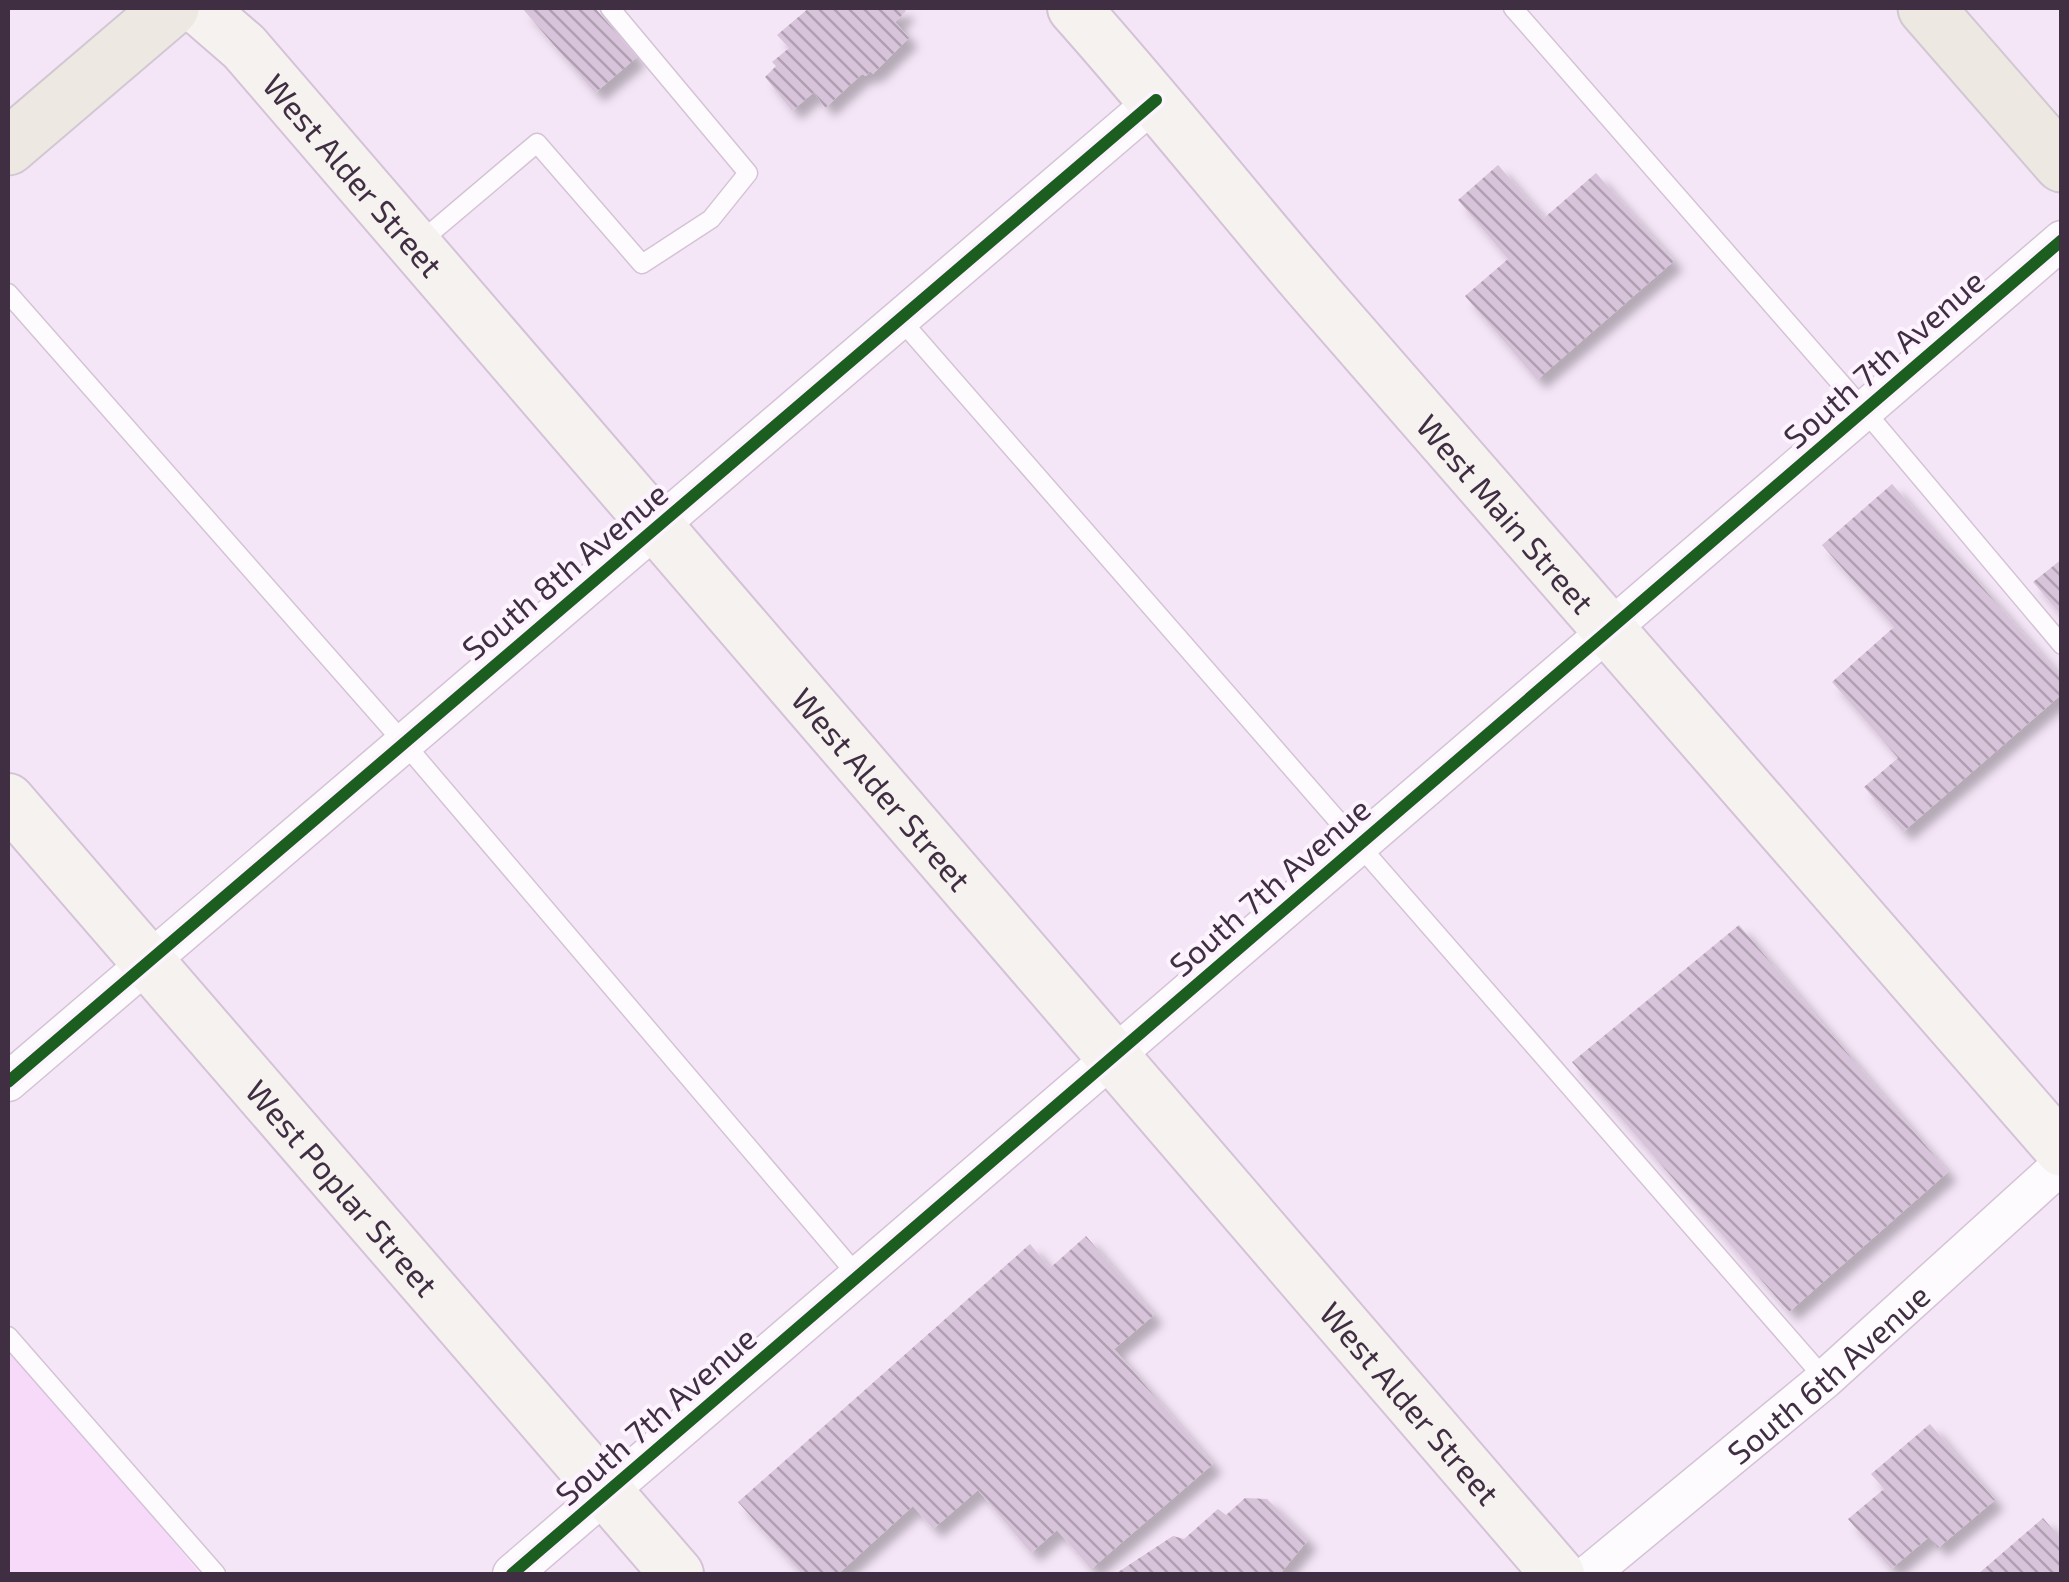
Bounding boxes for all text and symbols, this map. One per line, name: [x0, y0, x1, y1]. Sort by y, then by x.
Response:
street label: West Alder Street: [256, 66, 451, 284]
street label: South 7th Avenue: [1775, 261, 1991, 455]
street label: West Main Street: [1410, 406, 1603, 620]
street label: South 8th Avenue: [454, 473, 674, 667]
street label: West Alder Street: [785, 680, 980, 898]
street label: South 7th Avenue: [1161, 789, 1377, 983]
street label: West Poplar Street: [239, 1072, 447, 1303]
street label: South 6th Avenue: [1719, 1275, 1937, 1471]
street label: West Alder Street: [1313, 1294, 1508, 1512]
street label: South 7th Avenue: [547, 1318, 763, 1512]

